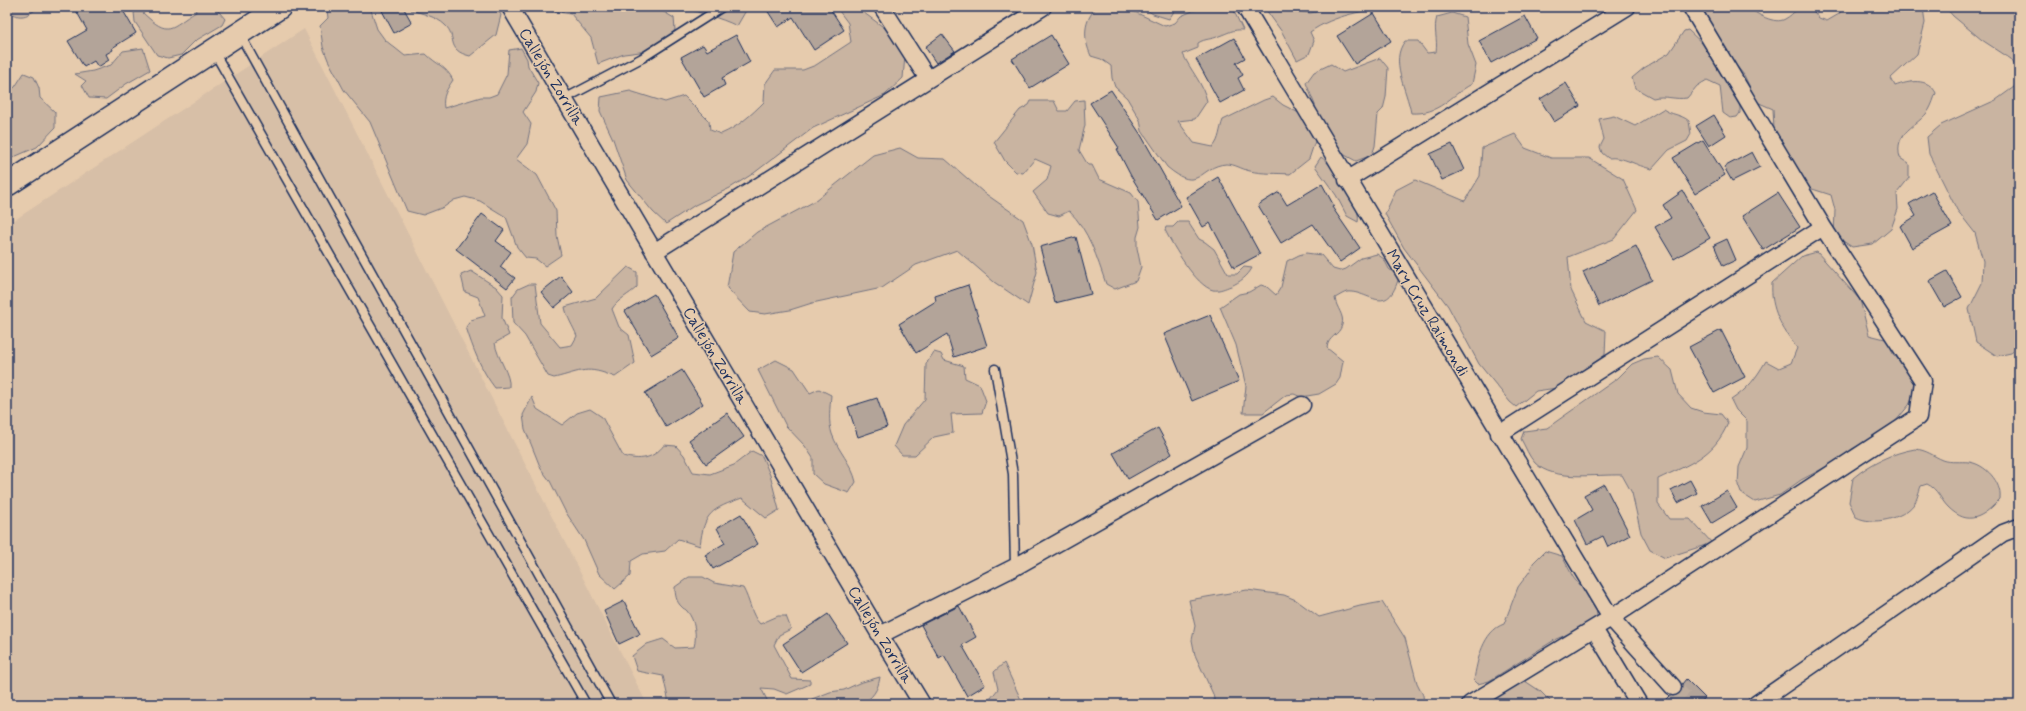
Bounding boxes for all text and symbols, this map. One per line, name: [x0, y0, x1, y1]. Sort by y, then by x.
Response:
street label: Callejón Zorrilla: [514, 24, 589, 130]
street label: Mary Cruz Raimondi: [1381, 246, 1473, 380]
street label: Callejón Zorrilla: [678, 303, 753, 409]
street label: Callejón Zorrilla: [843, 582, 918, 688]

